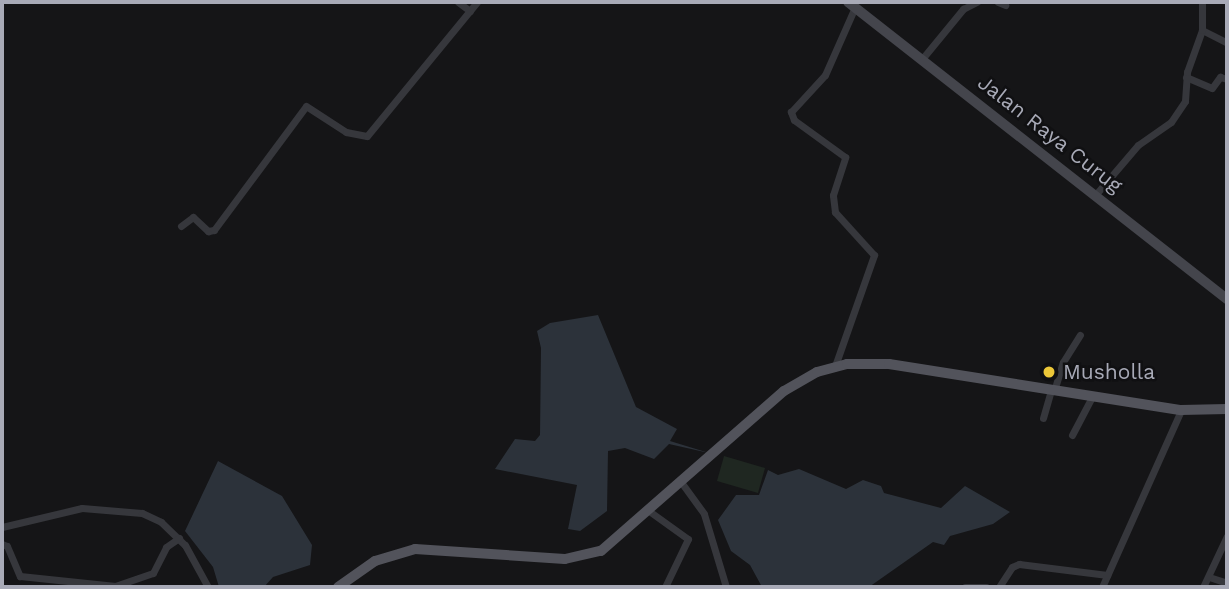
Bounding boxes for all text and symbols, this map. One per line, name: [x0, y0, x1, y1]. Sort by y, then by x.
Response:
street label: Jalan Raya Curug: [973, 70, 1127, 198]
place label: Musholla: [1063, 359, 1155, 385]
marker: Musholla: [1041, 364, 1057, 380]

